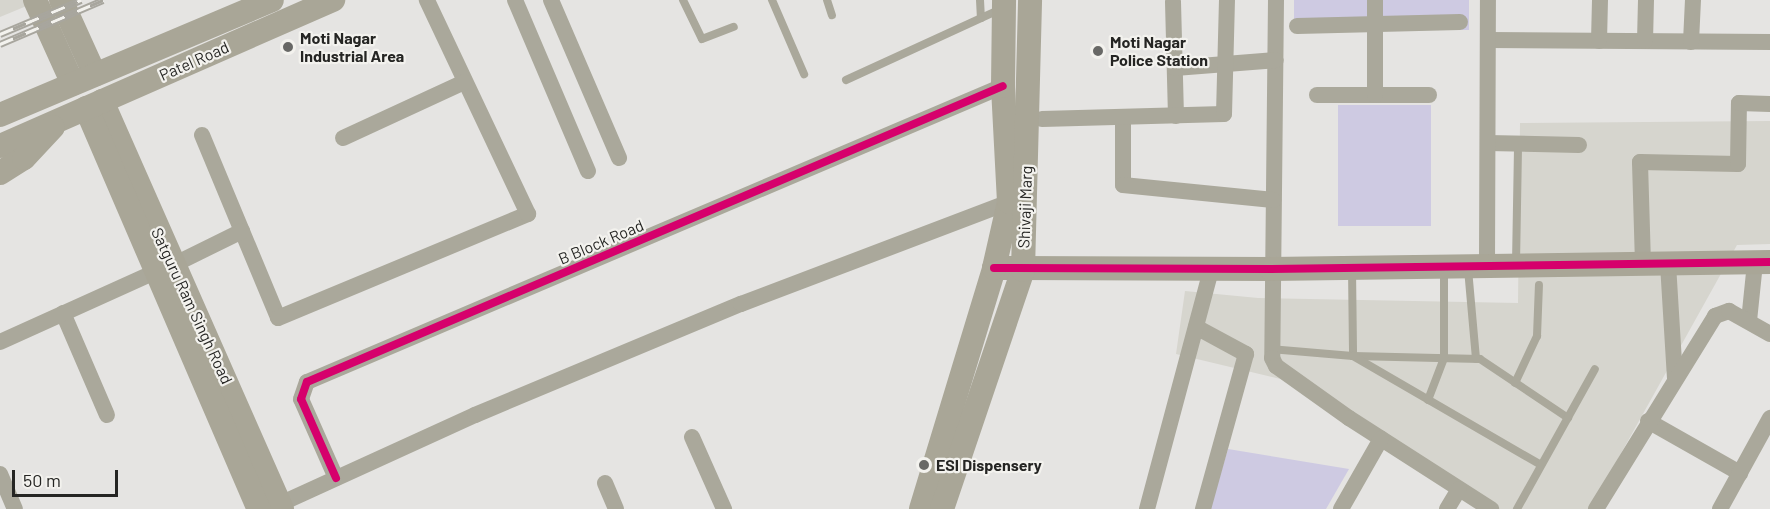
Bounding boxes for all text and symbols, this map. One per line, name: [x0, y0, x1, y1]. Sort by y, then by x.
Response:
place label: Moti Nagar Industrial Area: [300, 28, 404, 66]
place label: Moti Nagar Police Station: [1110, 32, 1208, 70]
street label: Patel Road: [156, 37, 232, 85]
marker: Moti Nagar Industrial Area: [281, 40, 295, 54]
marker: Moti Nagar Police Station: [1091, 44, 1105, 58]
street label: Shivaji Marg: [1014, 165, 1036, 249]
street label: B Block Road: [556, 215, 646, 269]
street label: Satguru Ram Singh Road: [147, 225, 237, 387]
place label: ESI Dispensery: [936, 455, 1042, 475]
scale bar: [15, 458, 122, 496]
marker: ESI Dispensery: [917, 458, 931, 472]
text: 50 m: [23, 469, 61, 491]

